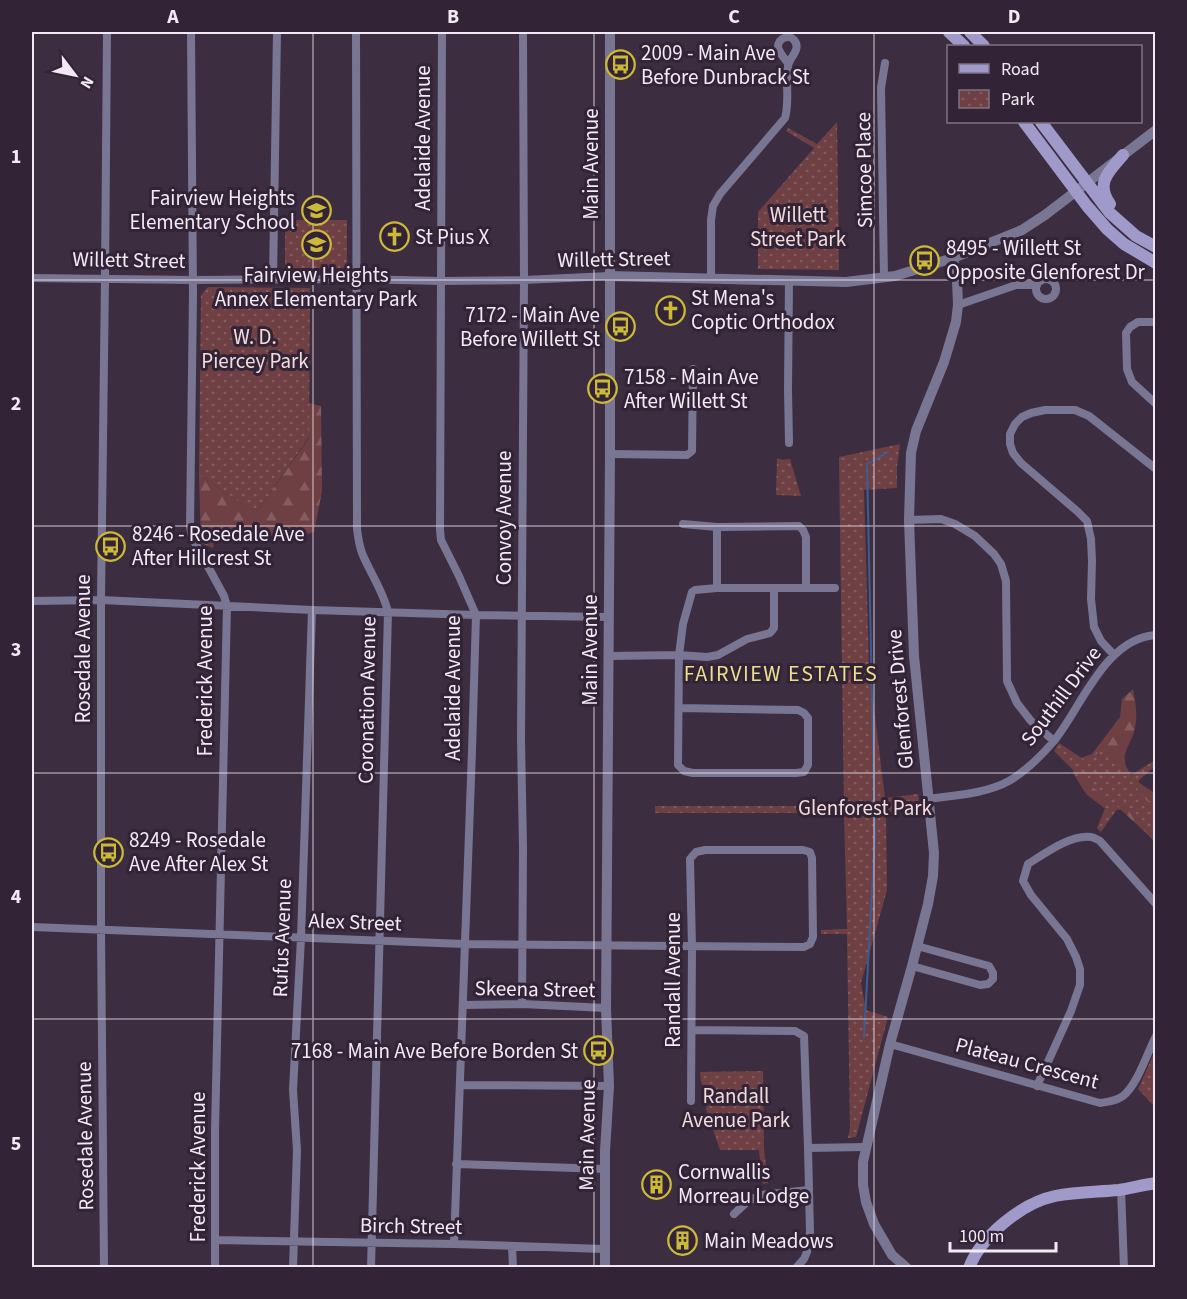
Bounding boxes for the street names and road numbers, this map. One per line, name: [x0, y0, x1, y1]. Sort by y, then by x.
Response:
street label: Adelaide Avenue: [408, 65, 438, 211]
street label: Main Avenue: [576, 108, 606, 220]
street label: Simcoe Place: [848, 112, 880, 228]
street label: Willett Street: [557, 243, 671, 275]
street label: Willett Street: [72, 244, 186, 276]
street label: Convoy Avenue: [489, 451, 519, 585]
street label: Rosedale Avenue: [68, 574, 98, 724]
street label: Main Avenue: [575, 594, 605, 706]
street label: Frederick Avenue: [190, 606, 220, 756]
street label: Adelaide Avenue: [438, 615, 468, 761]
street label: Coronation Avenue: [351, 616, 383, 784]
street label: Glenforest Drive: [879, 628, 921, 770]
street label: Southill Drive: [1013, 640, 1109, 752]
street label: Rufus Avenue: [265, 878, 299, 998]
street label: Alex Street: [308, 905, 402, 939]
street label: Randall Avenue: [658, 912, 688, 1048]
street label: Skeena Street: [474, 973, 596, 1005]
street label: Plateau Crescent: [952, 1029, 1102, 1097]
street label: Rosedale Avenue: [69, 1061, 101, 1211]
street label: Main Avenue: [571, 1079, 603, 1191]
street label: Frederick Avenue: [183, 1092, 213, 1242]
street label: Birch Street: [360, 1210, 462, 1242]

